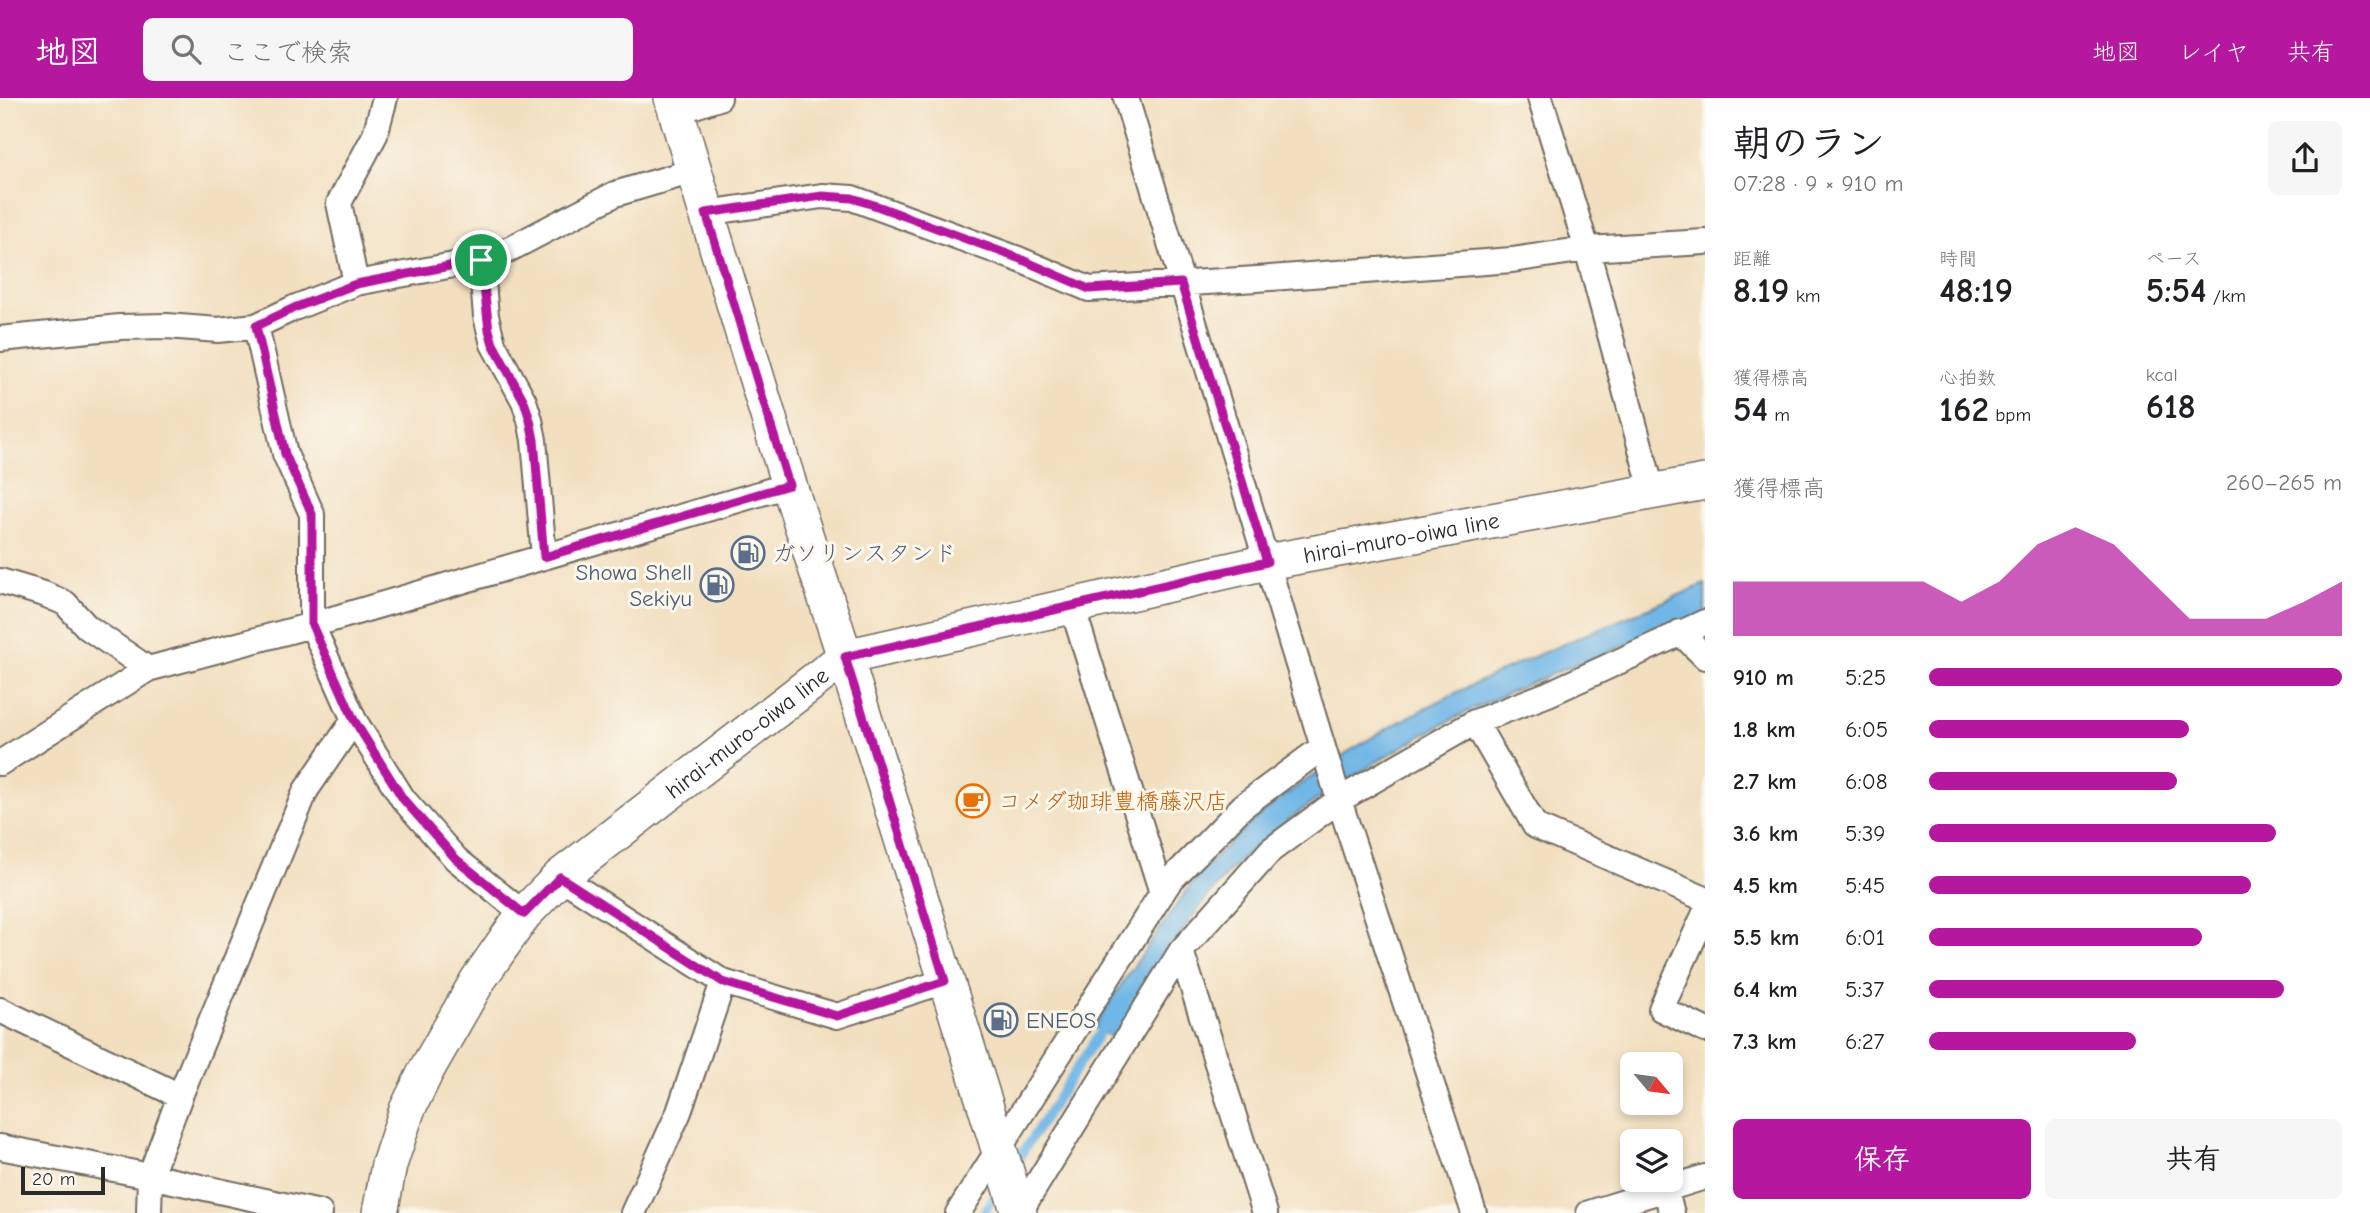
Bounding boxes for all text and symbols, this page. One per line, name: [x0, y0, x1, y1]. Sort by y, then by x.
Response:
search box: [143, 18, 633, 81]
icon: search: [167, 30, 205, 68]
text: 地図: [35, 33, 101, 71]
text: ここで検索: [223, 38, 353, 68]
text: 地図: [2092, 38, 2140, 66]
text: レイヤ: [2178, 38, 2249, 66]
text: 共有: [2287, 38, 2335, 66]
button: share: [2268, 121, 2342, 195]
text: 朝のラン: [1733, 122, 1885, 166]
text: 07:28 · 9 × 910 m: [1733, 170, 1904, 197]
pin: [451, 230, 511, 290]
icon: arrive: [462, 241, 500, 279]
text: 距離: [1733, 248, 1771, 270]
text: 時間: [1939, 248, 1977, 270]
text: ペース: [2146, 248, 2202, 270]
text: 8.19: [1733, 270, 1789, 311]
text: 48:19: [1939, 270, 2013, 311]
text: 5:54: [2146, 270, 2207, 311]
text: km: [1789, 285, 1821, 307]
text: /km: [2207, 285, 2246, 307]
text: kcal: [2146, 364, 2178, 386]
text: 獲得標高: [1733, 367, 1809, 389]
text: 心拍数: [1939, 367, 1996, 389]
text: 618: [2146, 386, 2196, 427]
text: 54: [1733, 389, 1768, 430]
text: 162: [1939, 389, 1989, 430]
text: m: [1768, 404, 1790, 426]
text: bpm: [1989, 404, 2031, 426]
text: 260–265 m: [2226, 469, 2342, 496]
text: 獲得標高: [1733, 475, 1825, 502]
street label: hirai-muro-oiwa line: [1301, 506, 1501, 569]
fuel station icon: ガソリンスタンド: [729, 534, 767, 572]
place label: ガソリンスタンド: [772, 540, 956, 567]
place label: Showa Shell Sekiyu: [575, 559, 692, 612]
fuel station icon: Showa Shell Sekiyu: [698, 566, 736, 604]
street label: hirai-muro-oiwa line: [660, 661, 834, 804]
text: 910 m: [1733, 664, 1794, 691]
text: 5:25: [1845, 664, 1886, 691]
text: 1.8 km: [1733, 716, 1796, 743]
text: 6:05: [1845, 716, 1888, 743]
text: 2.7 km: [1733, 768, 1797, 795]
text: 6:08: [1845, 768, 1887, 795]
cafe icon: コメダ珈琲豊橋藤沢店: [954, 782, 992, 820]
place label: コメダ珈琲豊橋藤沢店: [998, 788, 1228, 815]
text: 3.6 km: [1733, 820, 1798, 847]
text: 5:39: [1845, 820, 1885, 847]
text: 4.5 km: [1733, 872, 1798, 899]
text: 5:45: [1845, 872, 1885, 899]
text: 5.5 km: [1733, 924, 1799, 951]
text: 6:01: [1845, 924, 1885, 951]
text: 6.4 km: [1733, 976, 1798, 1003]
text: 5:37: [1845, 976, 1884, 1003]
fuel station icon: ENEOS: [982, 1001, 1020, 1039]
place label: ENEOS: [1026, 1007, 1096, 1034]
text: 7.3 km: [1733, 1028, 1797, 1055]
text: 6:27: [1845, 1028, 1885, 1055]
north arrow: [1620, 1052, 1684, 1115]
map controls: [1620, 1052, 1683, 1192]
button: 保存: [1733, 1119, 2031, 1199]
button: 共有: [2045, 1119, 2342, 1199]
button: layers: [1620, 1129, 1683, 1192]
scale bar: [21, 1164, 105, 1196]
text: 20 m: [32, 1168, 76, 1190]

